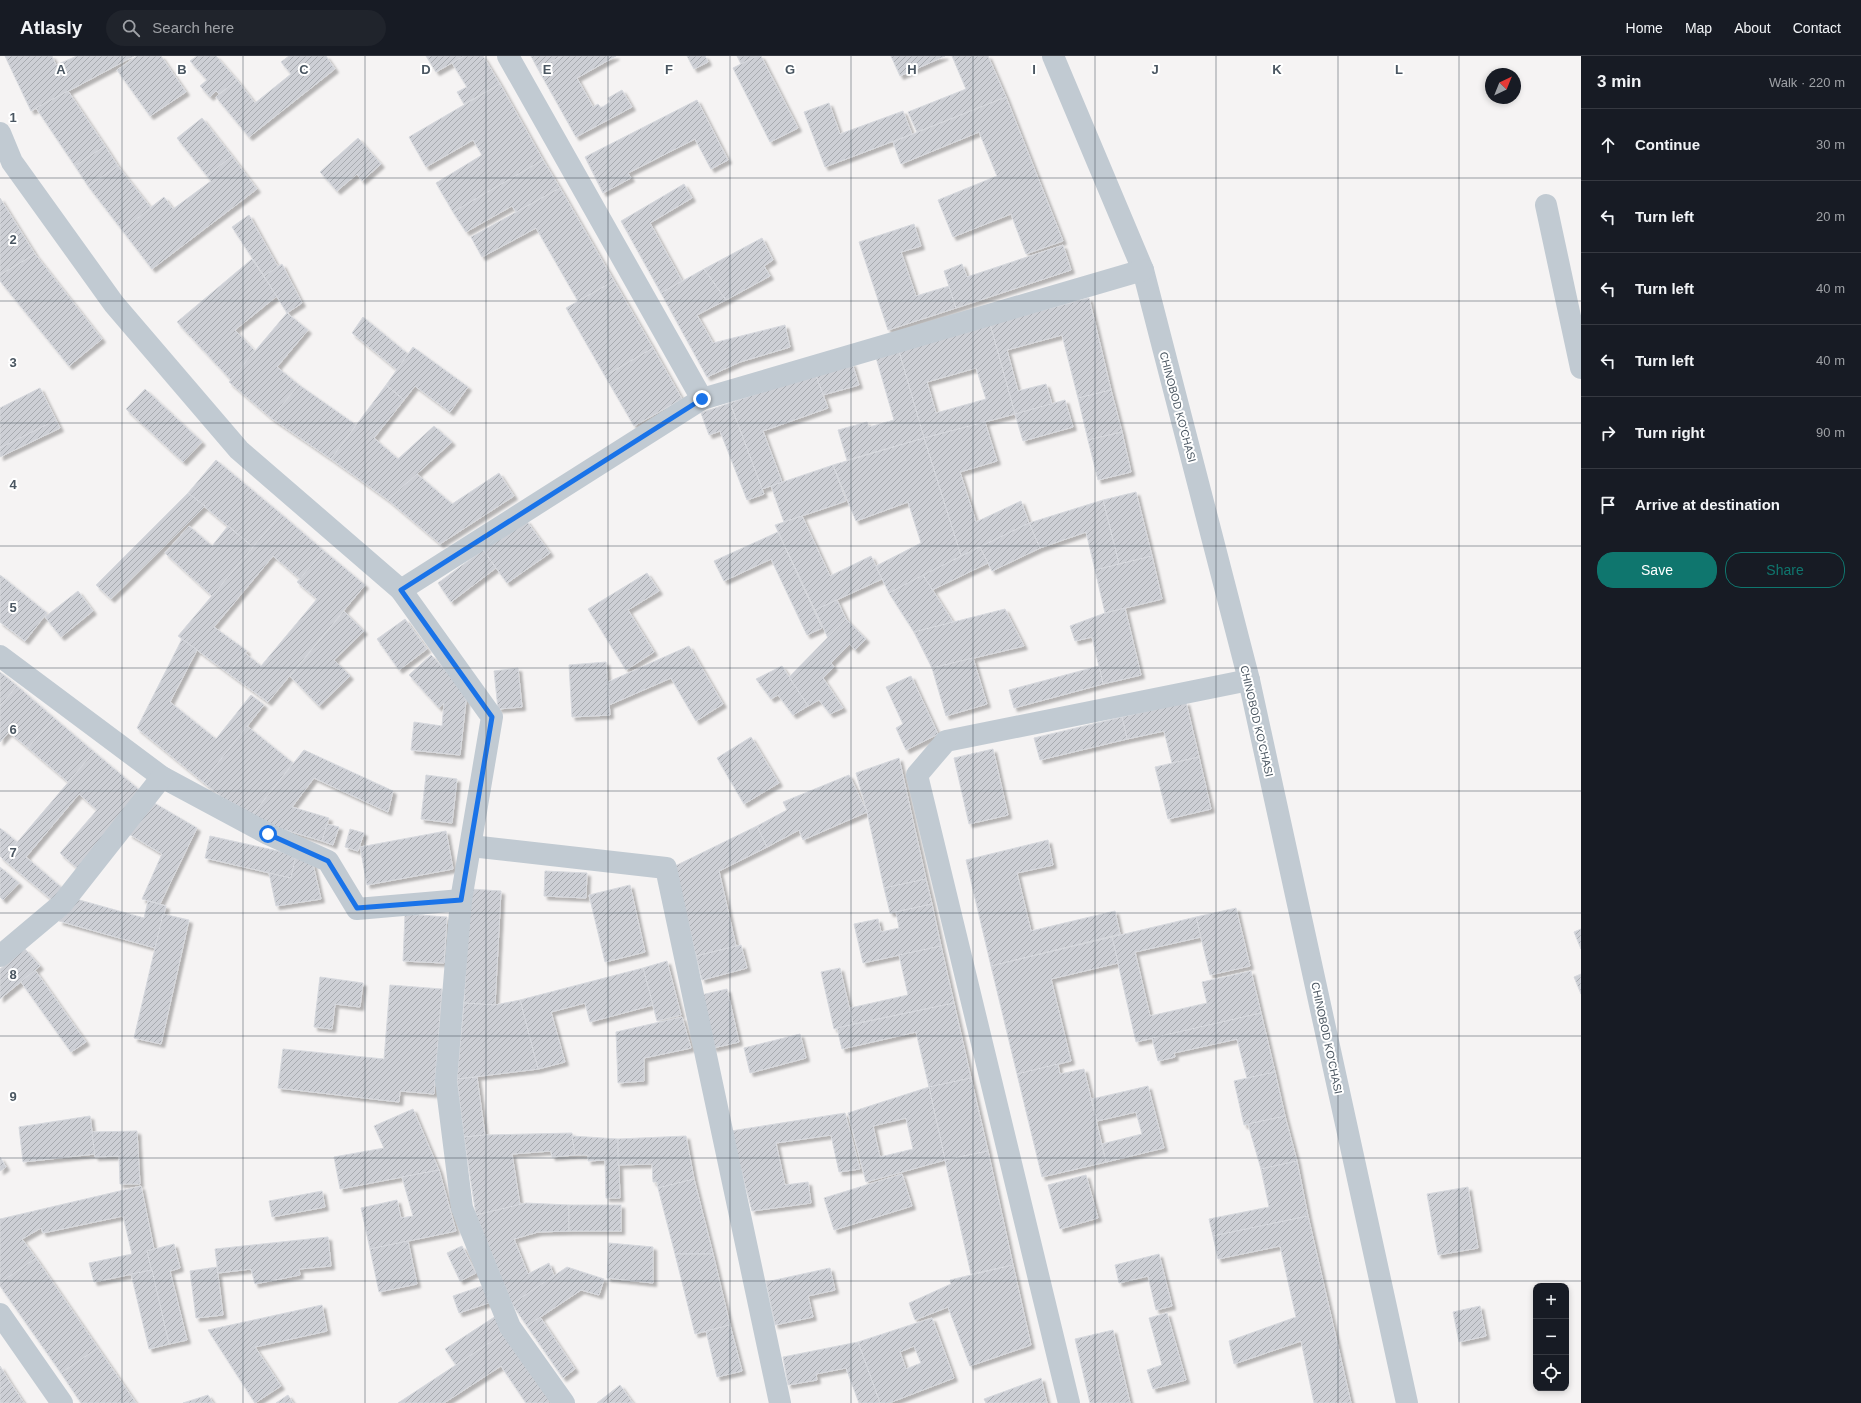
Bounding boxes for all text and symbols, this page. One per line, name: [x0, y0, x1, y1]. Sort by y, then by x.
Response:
search box: [106, 10, 386, 46]
text: Atlasly: [20, 17, 82, 38]
icon: search: [120, 17, 142, 39]
text: Search here: [152, 19, 234, 36]
text: Home: [1626, 20, 1663, 36]
text: Map: [1685, 20, 1712, 36]
text: About: [1734, 20, 1771, 36]
text: Contact: [1793, 20, 1841, 36]
text: A: [56, 62, 66, 77]
text: B: [177, 62, 187, 77]
text: C: [299, 62, 309, 77]
text: D: [421, 62, 431, 77]
text: E: [543, 62, 552, 77]
text: F: [665, 62, 673, 77]
text: G: [785, 62, 795, 77]
text: H: [907, 62, 917, 77]
text: I: [1032, 62, 1036, 77]
text: J: [1151, 62, 1159, 77]
text: K: [1272, 62, 1282, 77]
text: L: [1395, 62, 1403, 77]
north arrow: [1485, 68, 1521, 104]
text: 3 min: [1597, 72, 1641, 91]
text: Walk · 220 m: [1769, 75, 1845, 90]
text: 1: [9, 110, 17, 125]
icon: ahead: [1597, 134, 1619, 156]
text: Continue: [1635, 136, 1700, 153]
text: 30 m: [1816, 137, 1845, 152]
icon: left: [1597, 206, 1619, 228]
text: Turn left: [1635, 208, 1694, 225]
text: 20 m: [1816, 209, 1845, 224]
text: 2: [9, 232, 17, 247]
icon: left: [1597, 278, 1619, 300]
text: Turn left: [1635, 280, 1694, 297]
text: 40 m: [1816, 281, 1845, 296]
street label: CHINOBOD KO'CHASI: [1157, 350, 1199, 464]
icon: left: [1597, 350, 1619, 372]
text: Turn left: [1635, 352, 1694, 369]
text: 40 m: [1816, 353, 1845, 368]
text: 3: [9, 355, 17, 370]
route end: [693, 390, 711, 408]
icon: right: [1597, 422, 1619, 444]
text: Turn right: [1635, 424, 1705, 441]
text: 90 m: [1816, 425, 1845, 440]
text: 4: [9, 477, 17, 492]
icon: arrive: [1597, 494, 1619, 516]
text: Arrive at destination: [1635, 496, 1780, 513]
button: Save: [1597, 552, 1717, 588]
button: Share: [1725, 552, 1845, 588]
text: 5: [9, 600, 17, 615]
street label: CHINOBOD KO'CHASI: [1238, 664, 1276, 778]
text: 6: [9, 722, 17, 737]
route start: [259, 825, 277, 843]
text: 7: [9, 845, 17, 860]
text: 8: [9, 967, 17, 982]
street label: CHINOBOD KO'CHASI: [1309, 981, 1345, 1095]
text: 9: [9, 1089, 17, 1104]
map controls: [1533, 1283, 1569, 1391]
button: +: [1533, 1283, 1569, 1319]
button: −: [1533, 1319, 1569, 1355]
button: locate: [1533, 1355, 1569, 1391]

